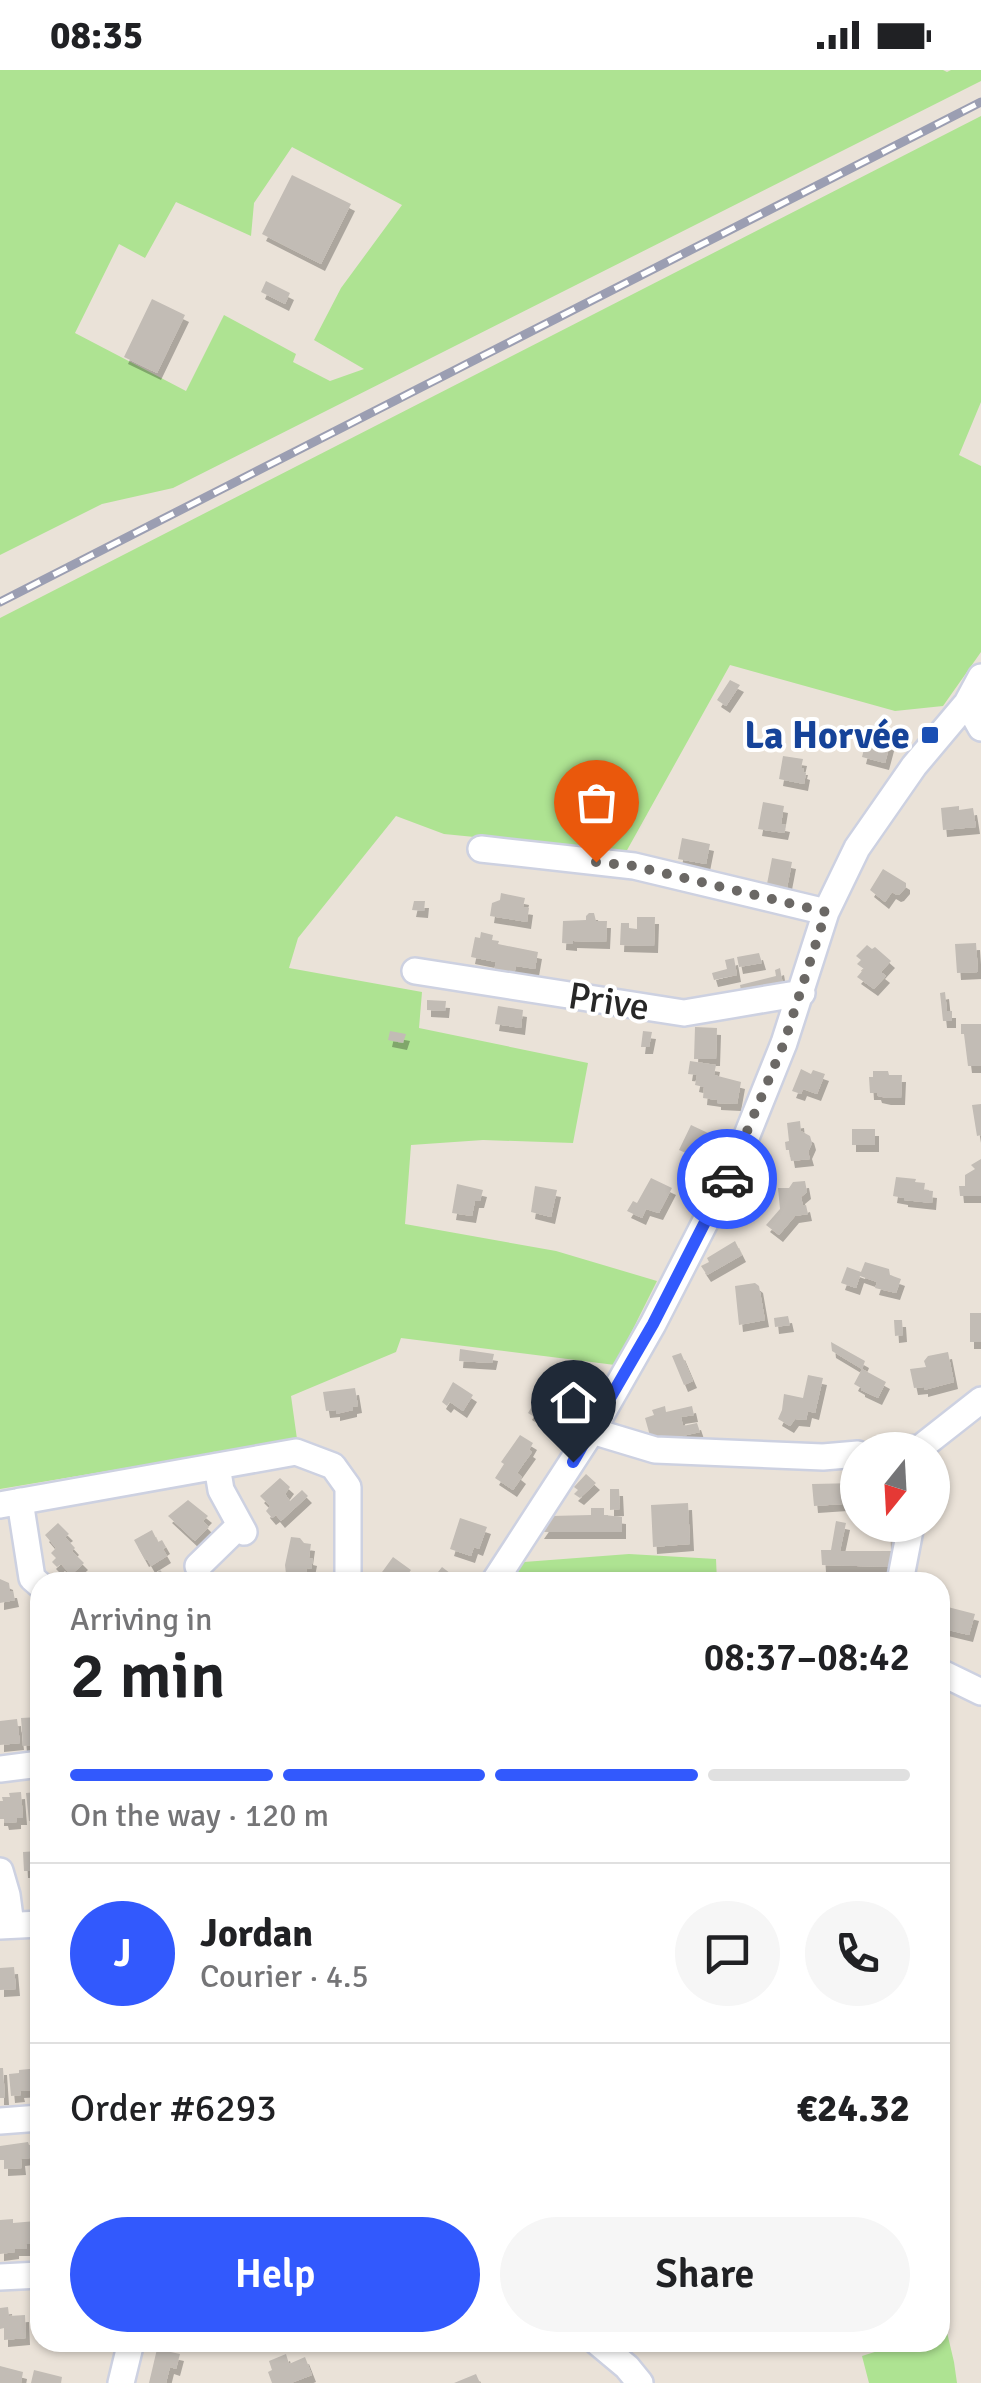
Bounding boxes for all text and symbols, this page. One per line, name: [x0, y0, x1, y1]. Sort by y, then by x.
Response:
text: 08:35: [50, 12, 143, 59]
place label: La Horvée: [744, 712, 910, 759]
marker: La Horvée: [919, 724, 941, 746]
pin: [554, 760, 639, 863]
icon: bag: [569, 775, 624, 830]
street label: Prive: [565, 972, 653, 1031]
courier: [677, 1129, 777, 1229]
icon: car: [700, 1152, 755, 1207]
pin: [531, 1360, 616, 1463]
icon: home: [546, 1375, 601, 1430]
north arrow: [840, 1432, 950, 1542]
map controls: [840, 1432, 950, 1542]
text: Arriving in: [70, 1600, 212, 1639]
text: 08:37–08:42: [704, 1634, 910, 1681]
text: 2 min: [70, 1636, 226, 1716]
text: On the way · 120 m: [70, 1796, 329, 1835]
button: chat: [675, 1901, 780, 2006]
button: phone: [805, 1901, 910, 2006]
text: Jordan: [200, 1910, 313, 1957]
text: J: [114, 1930, 131, 1977]
text: Courier · 4.5: [200, 1957, 369, 1996]
text: Order #6293: [70, 2085, 277, 2132]
text: €24.32: [797, 2085, 910, 2132]
button: Help: [70, 2217, 480, 2332]
button: Share: [500, 2217, 910, 2332]

